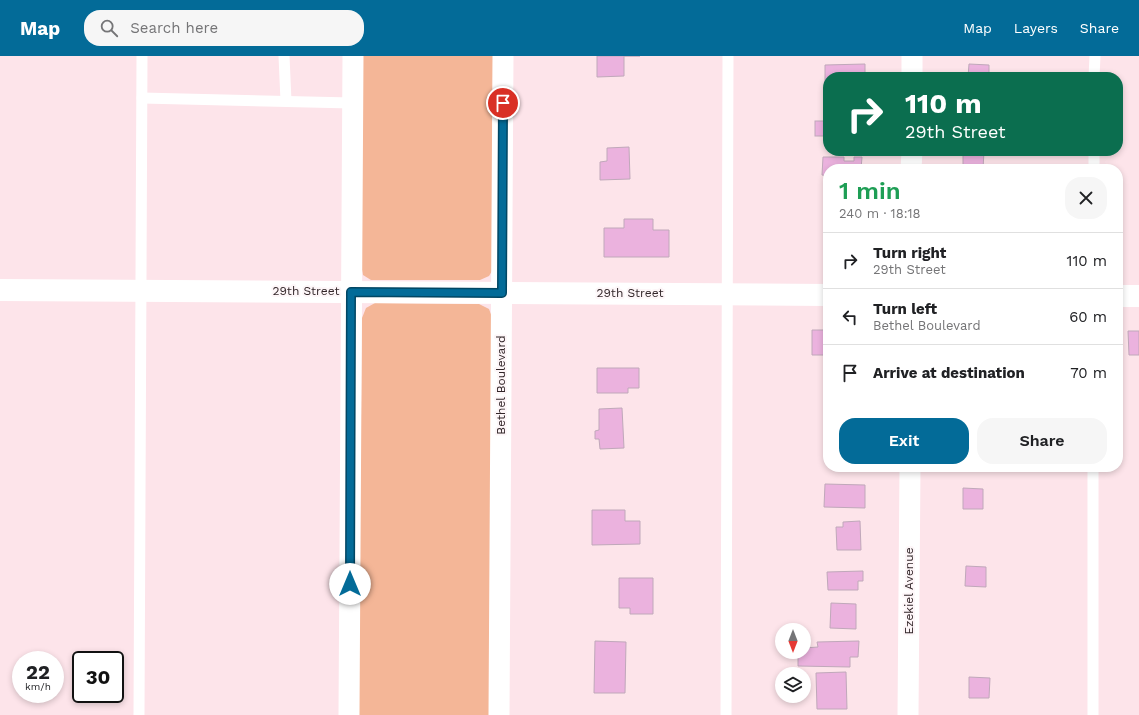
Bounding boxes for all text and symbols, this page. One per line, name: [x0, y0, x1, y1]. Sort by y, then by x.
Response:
search box: [84, 10, 364, 46]
text: Map: [20, 17, 60, 40]
icon: search: [98, 17, 120, 39]
text: Search here: [130, 19, 218, 37]
text: Map: [963, 20, 992, 36]
text: Layers: [1014, 20, 1058, 36]
text: Share: [1080, 20, 1119, 36]
pin: [486, 86, 520, 120]
text: 110 m: [905, 87, 982, 120]
icon: right: [839, 88, 891, 140]
icon: arrive: [492, 92, 514, 114]
text: 29th Street: [905, 121, 1006, 142]
text: 1 min: [839, 177, 901, 205]
button: close: [1065, 177, 1107, 219]
text: 240 m · 18:18: [839, 206, 921, 221]
text: Turn right: [873, 244, 946, 262]
icon: right: [839, 250, 861, 272]
text: 110 m: [1067, 252, 1107, 270]
text: 29th Street: [873, 262, 946, 277]
street label: 29th Street: [272, 284, 340, 298]
street label: 29th Street: [596, 286, 664, 300]
text: Turn left: [873, 300, 937, 318]
icon: left: [839, 306, 861, 328]
text: 60 m: [1069, 308, 1107, 326]
text: Bethel Boulevard: [873, 318, 981, 333]
street label: Bethel Boulevard: [494, 335, 508, 435]
icon: arrive: [839, 362, 861, 384]
text: Arrive at destination: [873, 364, 1025, 382]
text: 70 m: [1070, 364, 1107, 382]
button: Exit: [839, 418, 969, 464]
button: Share: [977, 418, 1107, 464]
street label: Ezekiel Avenue: [902, 547, 916, 635]
position arrow: [329, 563, 371, 605]
north arrow: [775, 623, 811, 659]
map controls: [775, 623, 811, 703]
speed limit sign: 30: [72, 651, 124, 703]
text: 22: [26, 660, 50, 684]
button: layers: [775, 667, 811, 703]
text: km/h: [25, 681, 51, 692]

